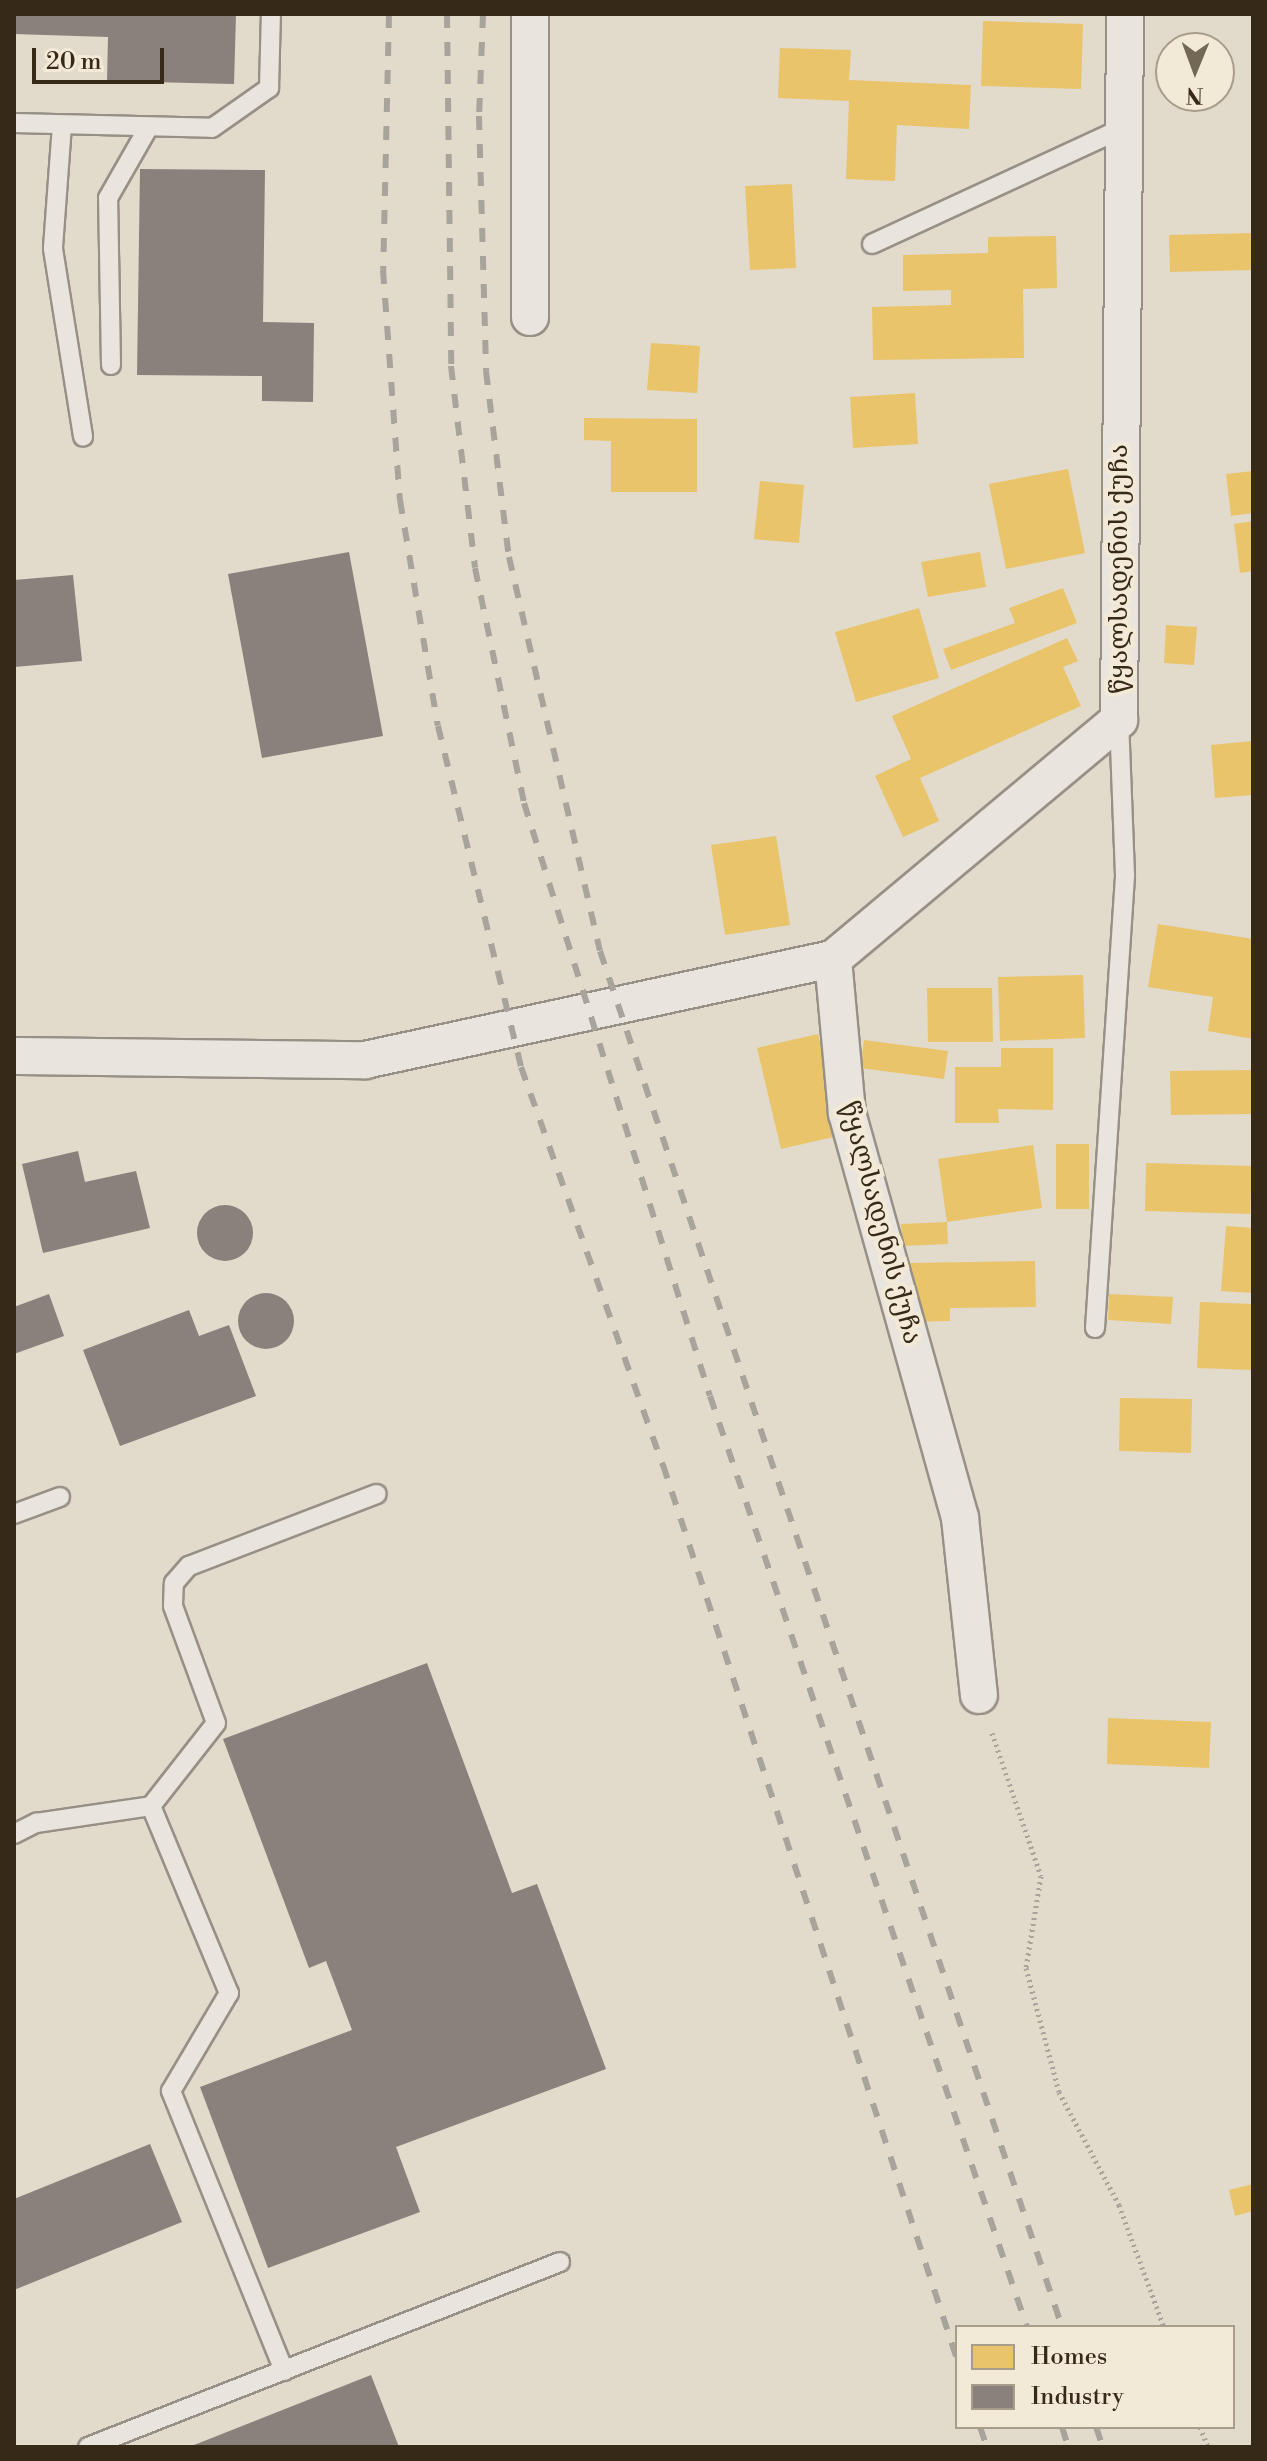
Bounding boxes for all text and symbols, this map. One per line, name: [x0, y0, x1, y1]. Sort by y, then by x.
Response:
scale bar: [36, 32, 168, 82]
north arrow: [1155, 32, 1235, 112]
text: 20 m: [46, 47, 102, 77]
text: N: [1186, 81, 1204, 108]
street label: წყალსადენის ქუჩა: [1104, 444, 1136, 694]
street label: წყალსადენის ქუჩა: [833, 1098, 927, 1348]
legend: [955, 2325, 1235, 2429]
text: Homes: [1031, 2342, 1107, 2372]
text: Industry: [1031, 2382, 1124, 2412]

